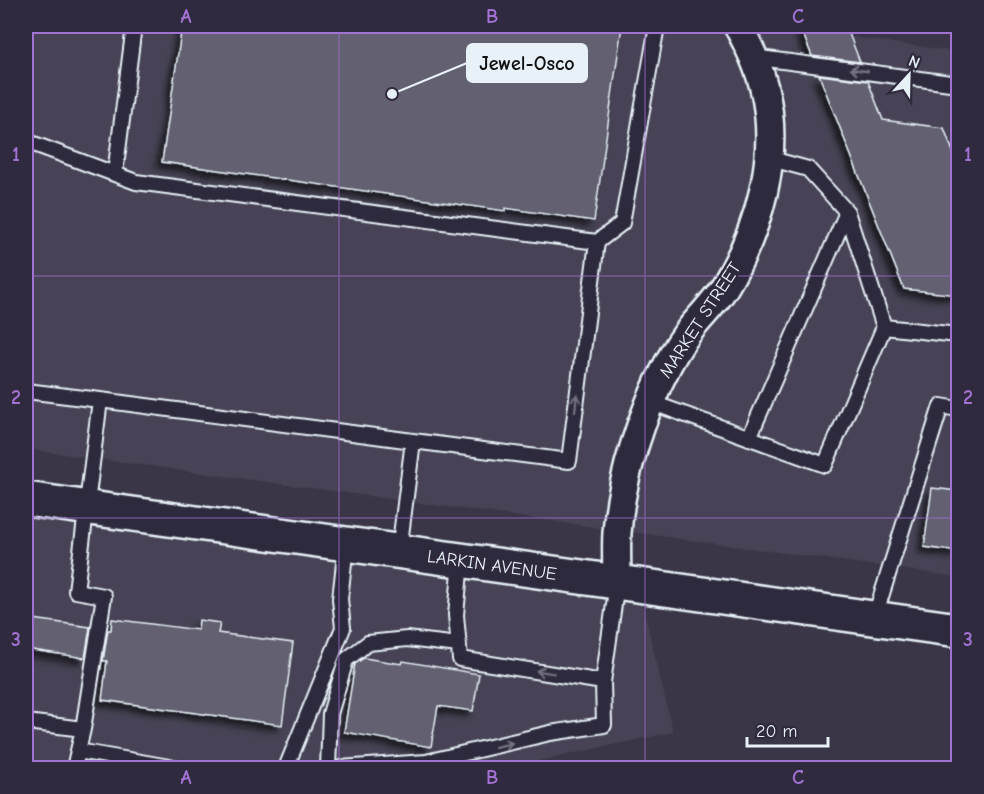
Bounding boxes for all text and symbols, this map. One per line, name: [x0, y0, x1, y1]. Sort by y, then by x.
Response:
text: A: [180, 5, 192, 28]
text: B: [486, 5, 498, 28]
text: C: [792, 5, 804, 28]
callout: Jewel-Osco: [467, 44, 587, 82]
north arrow: [879, 45, 939, 105]
text: Jewel-Osco: [479, 52, 575, 75]
text: N: [906, 52, 922, 72]
one-way arrow: [850, 65, 869, 76]
text: 1: [12, 143, 20, 166]
text: 1: [964, 143, 972, 166]
street label: MARKET STREET: [655, 258, 746, 382]
text: 2: [11, 386, 21, 409]
text: 2: [963, 386, 973, 409]
one-way arrow: [571, 394, 582, 413]
street label: LARKIN AVENUE: [426, 546, 558, 585]
text: 3: [11, 628, 21, 651]
text: 3: [963, 628, 973, 651]
one-way arrow: [536, 667, 556, 678]
scale bar: [747, 710, 828, 748]
text: 20 m: [756, 721, 797, 742]
one-way arrow: [494, 739, 513, 751]
text: A: [180, 766, 192, 789]
text: B: [486, 766, 498, 789]
text: C: [792, 766, 804, 789]

